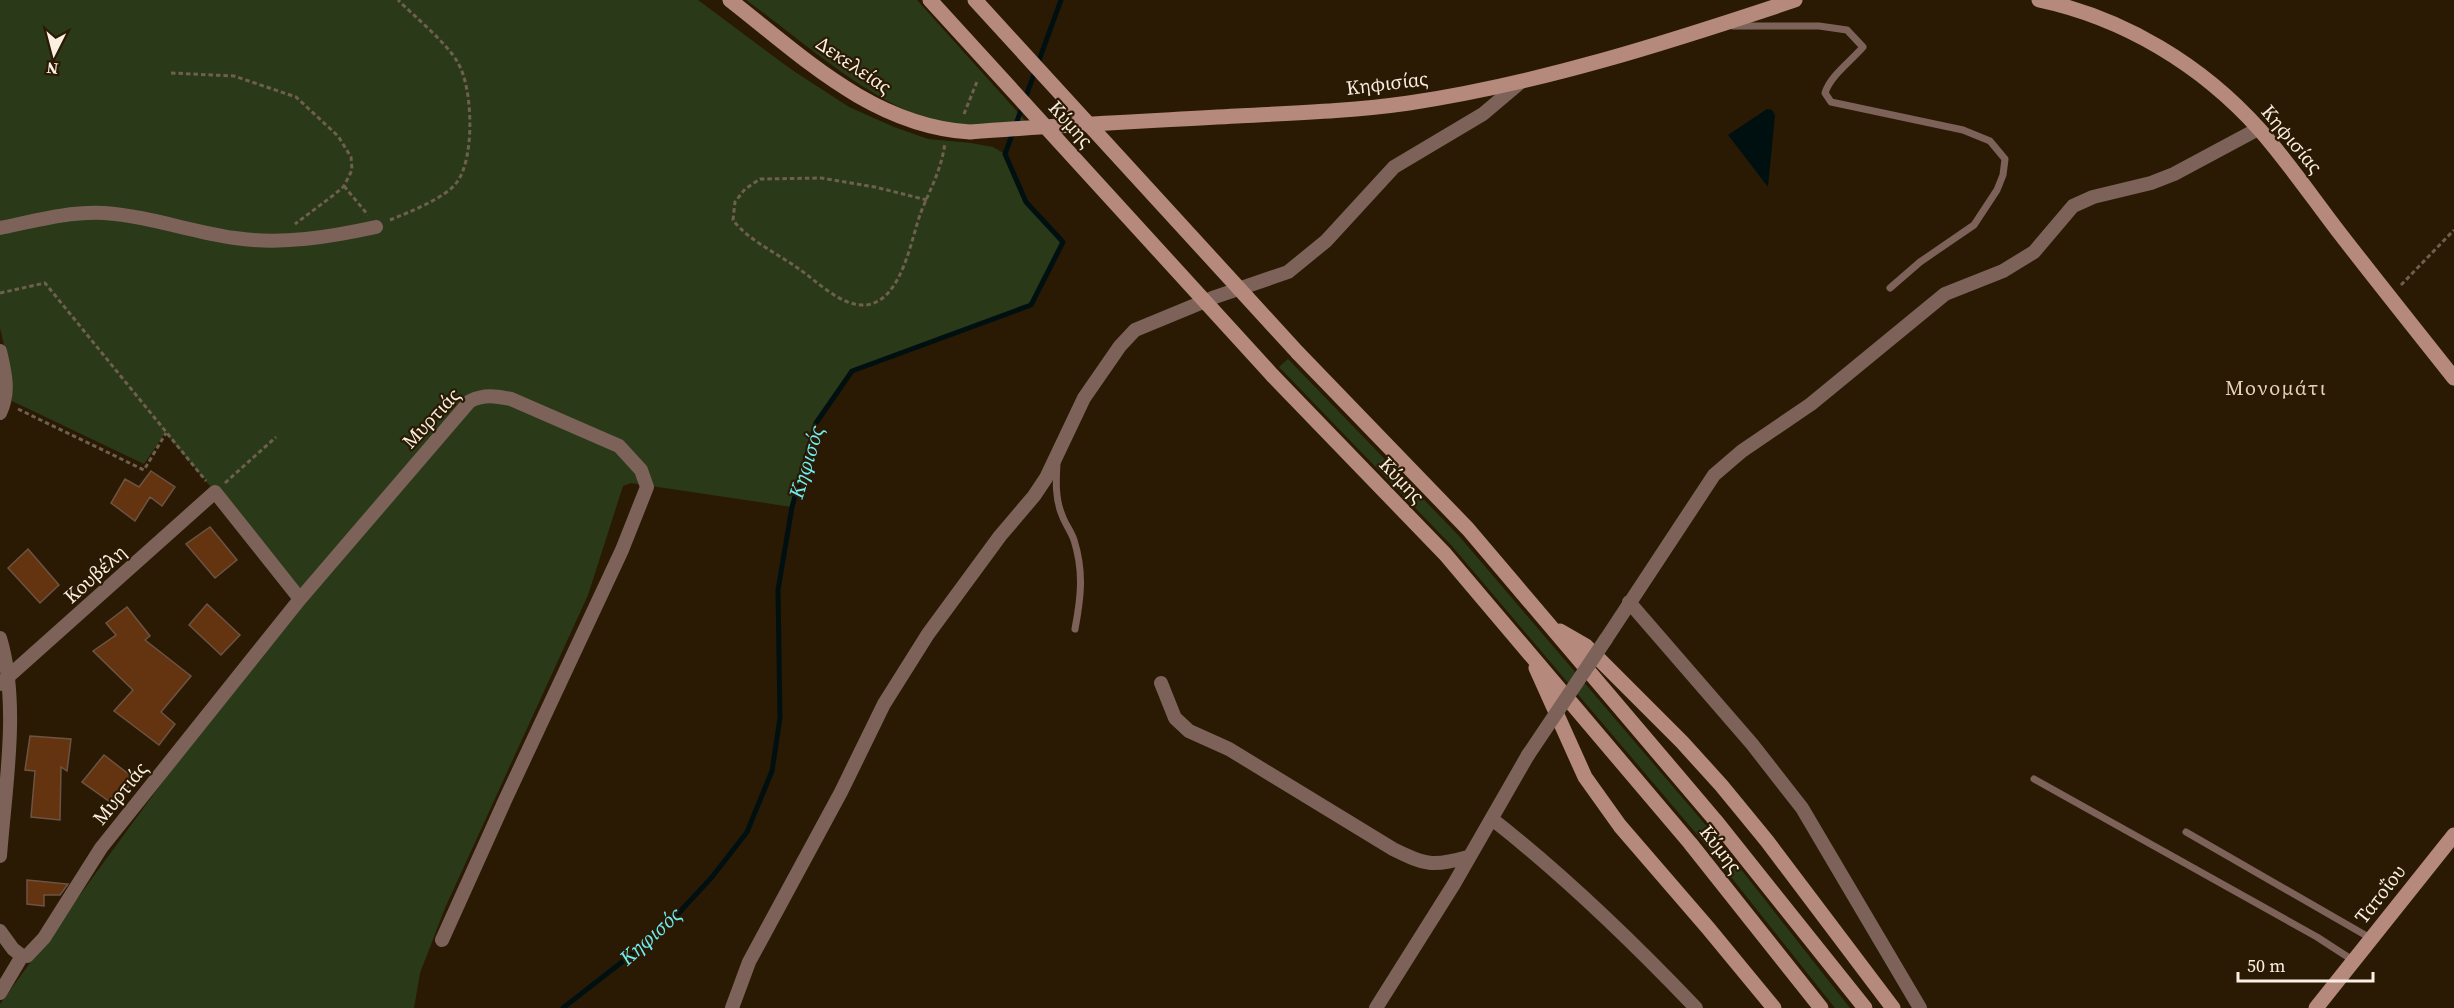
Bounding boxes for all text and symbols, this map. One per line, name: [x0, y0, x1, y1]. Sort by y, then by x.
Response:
north arrow: [24, 24, 84, 84]
street label: Δεκελείας: [811, 29, 897, 101]
text: N: [45, 57, 59, 80]
street label: Κηφισίας: [1344, 64, 1430, 102]
street label: Κύμης: [1042, 94, 1100, 154]
street label: Κηφισίας: [2255, 98, 2329, 180]
district label: Μονομάτι: [2225, 373, 2327, 402]
street label: Μυρτιάς: [396, 381, 466, 455]
water label: Κηφισός: [781, 422, 831, 503]
street label: Κύμης: [1373, 451, 1431, 509]
street label: Κουβέλη: [58, 538, 132, 610]
street label: Μυρτιάς: [86, 755, 154, 831]
street label: Κύμης: [1693, 819, 1749, 879]
street label: Τατοΐου: [2348, 859, 2412, 929]
water label: Κηφισός: [612, 900, 688, 972]
scale bar: [2238, 945, 2373, 983]
text: 50 m: [2247, 953, 2285, 978]

